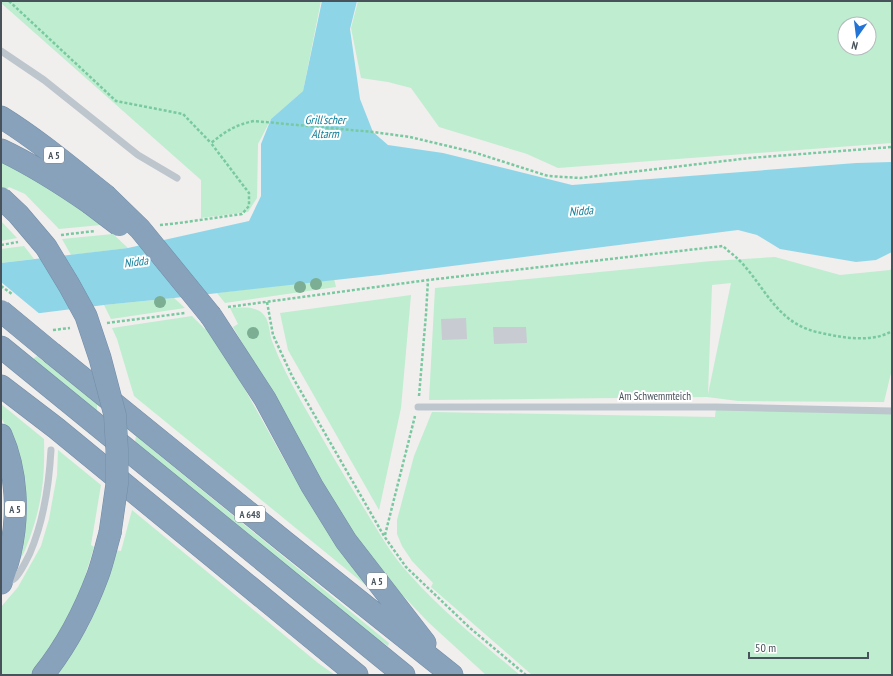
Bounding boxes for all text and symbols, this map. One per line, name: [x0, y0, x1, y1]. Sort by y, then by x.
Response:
north arrow: [837, 16, 877, 56]
text: N: [850, 38, 859, 53]
water label: Grill’scher Altarm: [305, 112, 347, 141]
road number: A 5: [44, 147, 64, 163]
water label: Nidda: [568, 202, 595, 219]
water label: Nidda: [123, 252, 150, 270]
street label: Am Schwemmteich: [619, 389, 691, 403]
road number: A 5: [5, 501, 25, 517]
road number: A 648: [235, 506, 265, 522]
road number: A 5: [367, 573, 387, 589]
scale bar: [749, 634, 868, 660]
text: 50 m: [755, 640, 776, 655]

